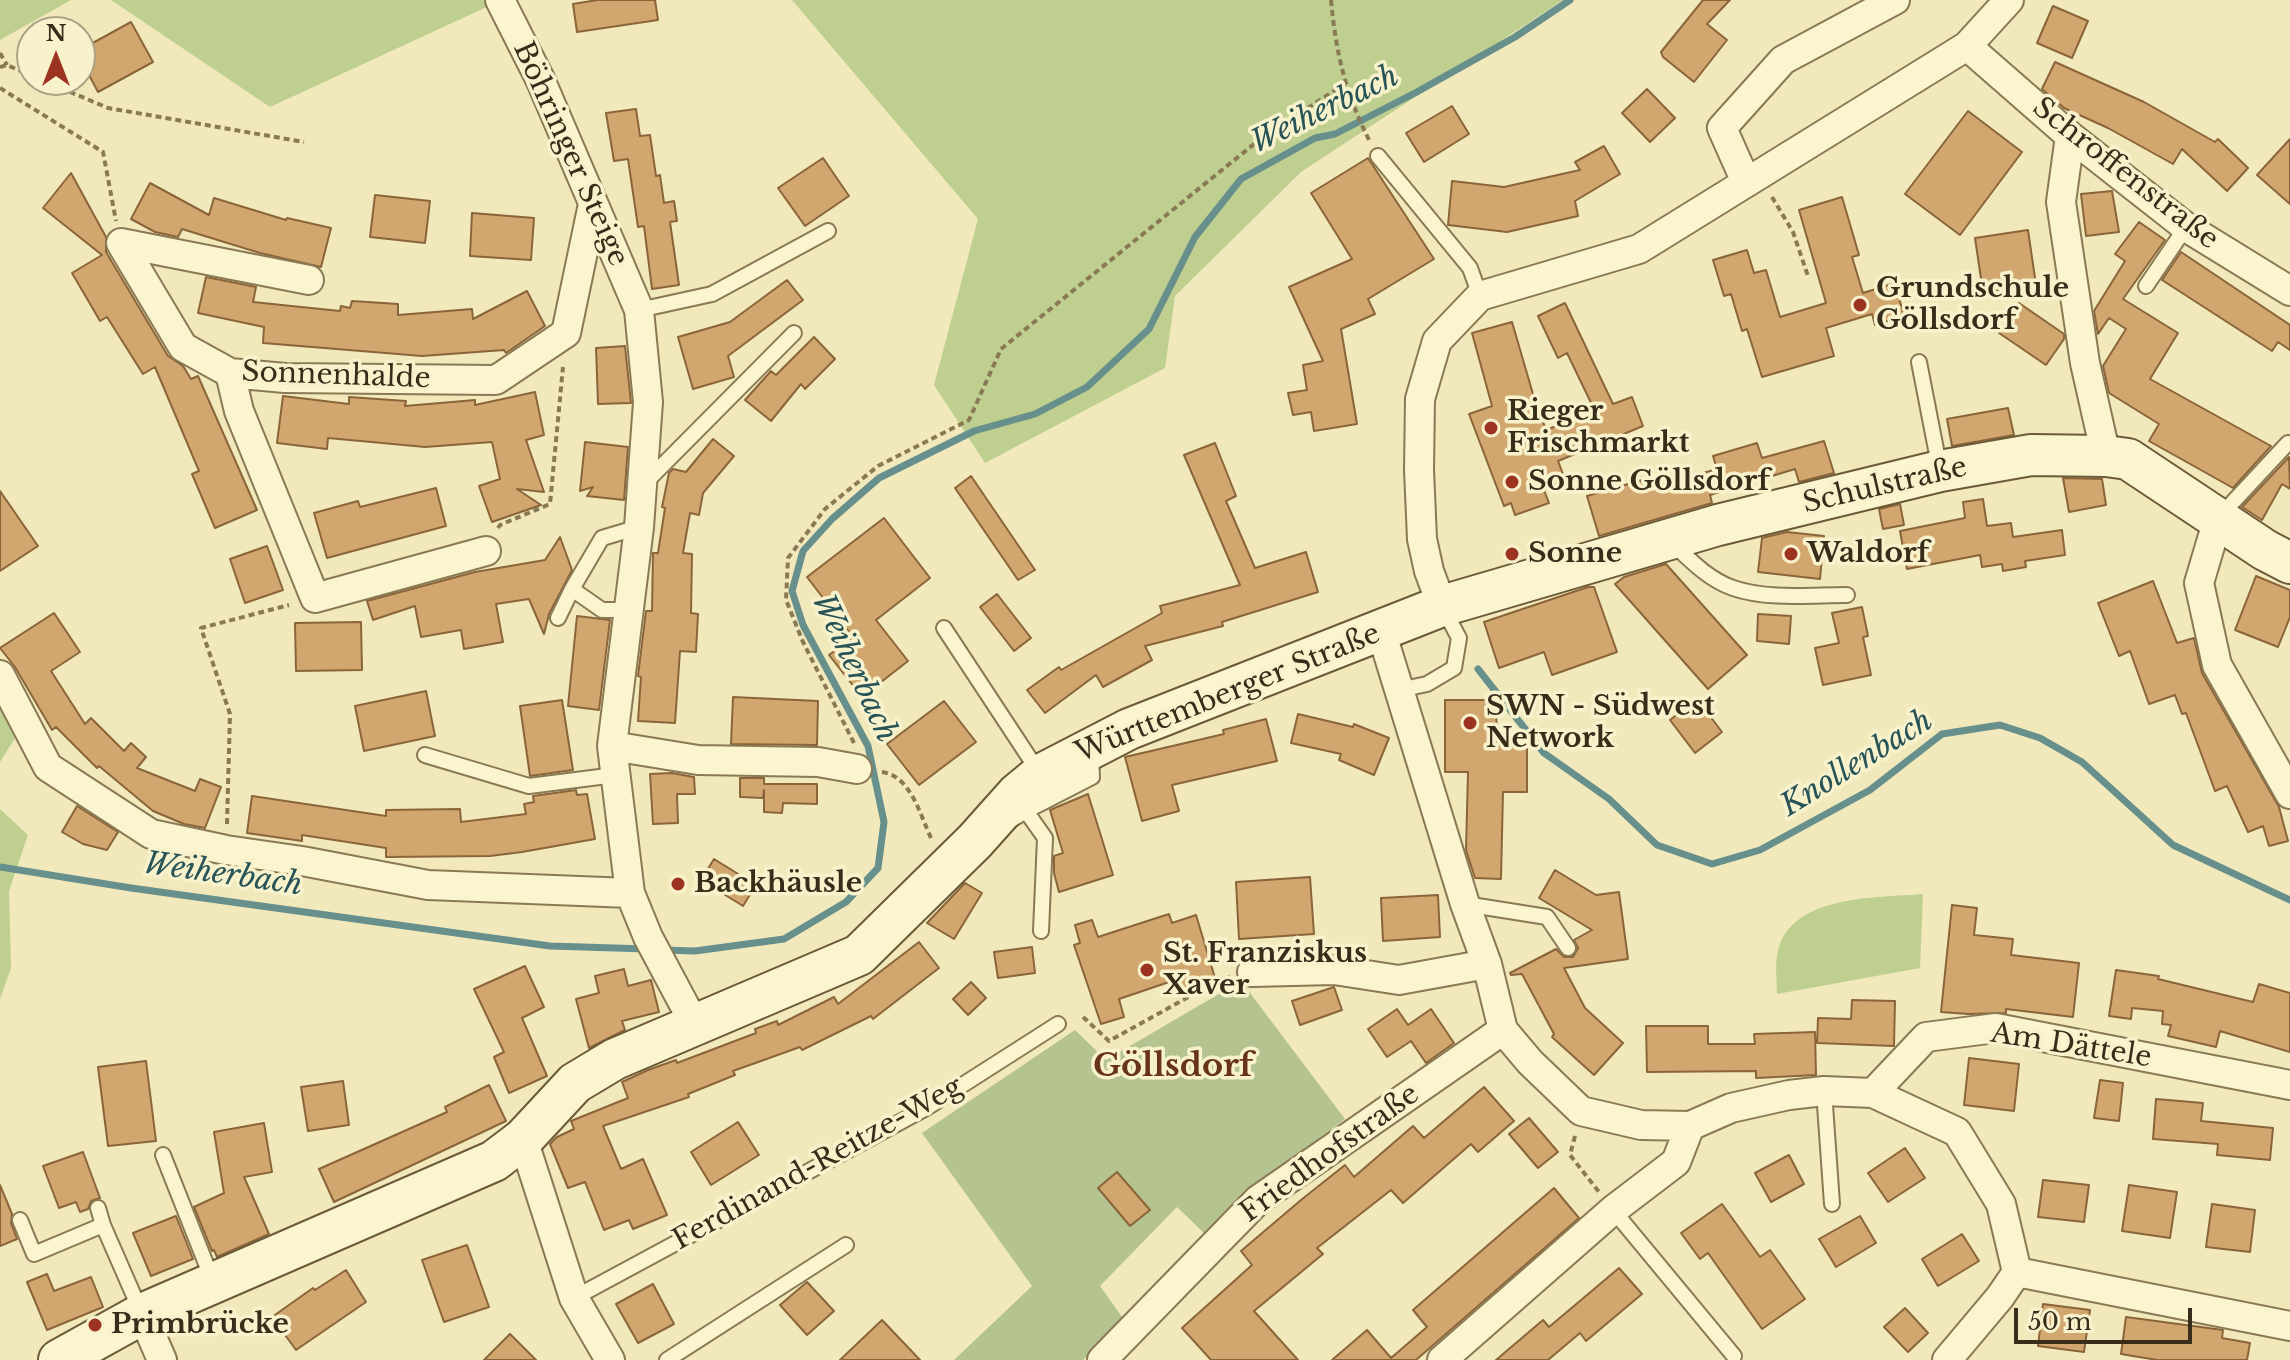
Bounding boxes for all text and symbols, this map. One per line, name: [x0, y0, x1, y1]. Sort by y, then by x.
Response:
north arrow: [16, 16, 96, 96]
text: N: [46, 20, 66, 47]
street label: Böhringer Steige: [505, 37, 635, 271]
water label: Weiherbach: [1245, 59, 1405, 161]
street label: Schroffenstraße: [2025, 91, 2225, 257]
place label: Grundschule Göllsdorf: [1876, 272, 2069, 338]
marker: Grundschule Göllsdorf: [1851, 296, 1869, 314]
street label: Sonnenhalde: [241, 356, 431, 396]
place label: Rieger Frischmarkt: [1507, 395, 1689, 461]
marker: Rieger Frischmarkt: [1482, 419, 1500, 437]
street label: Schulstraße: [1800, 451, 1970, 521]
place label: Sonne Göllsdorf: [1528, 465, 1770, 499]
marker: Sonne Göllsdorf: [1503, 473, 1521, 491]
place label: Sonne: [1528, 537, 1622, 571]
place label: Waldorf: [1807, 537, 1929, 571]
marker: Sonne: [1503, 545, 1521, 563]
marker: Waldorf: [1782, 545, 1800, 563]
water label: Weiherbach: [804, 588, 904, 748]
street label: Württemberger Straße: [1071, 617, 1385, 771]
place label: SWN - Südwest Network: [1486, 690, 1715, 756]
water label: Knollenbach: [1774, 703, 1940, 825]
marker: SWN - Südwest Network: [1461, 714, 1479, 732]
water label: Weiherbach: [141, 846, 305, 904]
place label: Backhäusle: [694, 867, 862, 901]
marker: Backhäusle: [669, 875, 687, 893]
place label: St. Franziskus Xaver: [1163, 937, 1367, 1003]
marker: St. Franziskus Xaver: [1138, 961, 1156, 979]
street label: Am Dättele: [1988, 1017, 2154, 1075]
district label: Göllsdorf: [1093, 1048, 1253, 1086]
street label: Ferdinand-Reitze-Weg: [667, 1070, 969, 1258]
street label: Friedhofstraße: [1234, 1078, 1426, 1230]
scale bar: [2018, 1292, 2196, 1342]
text: 50 m: [2028, 1307, 2091, 1336]
place label: Primbrücke: [111, 1308, 289, 1342]
marker: Primbrücke: [86, 1316, 104, 1334]

